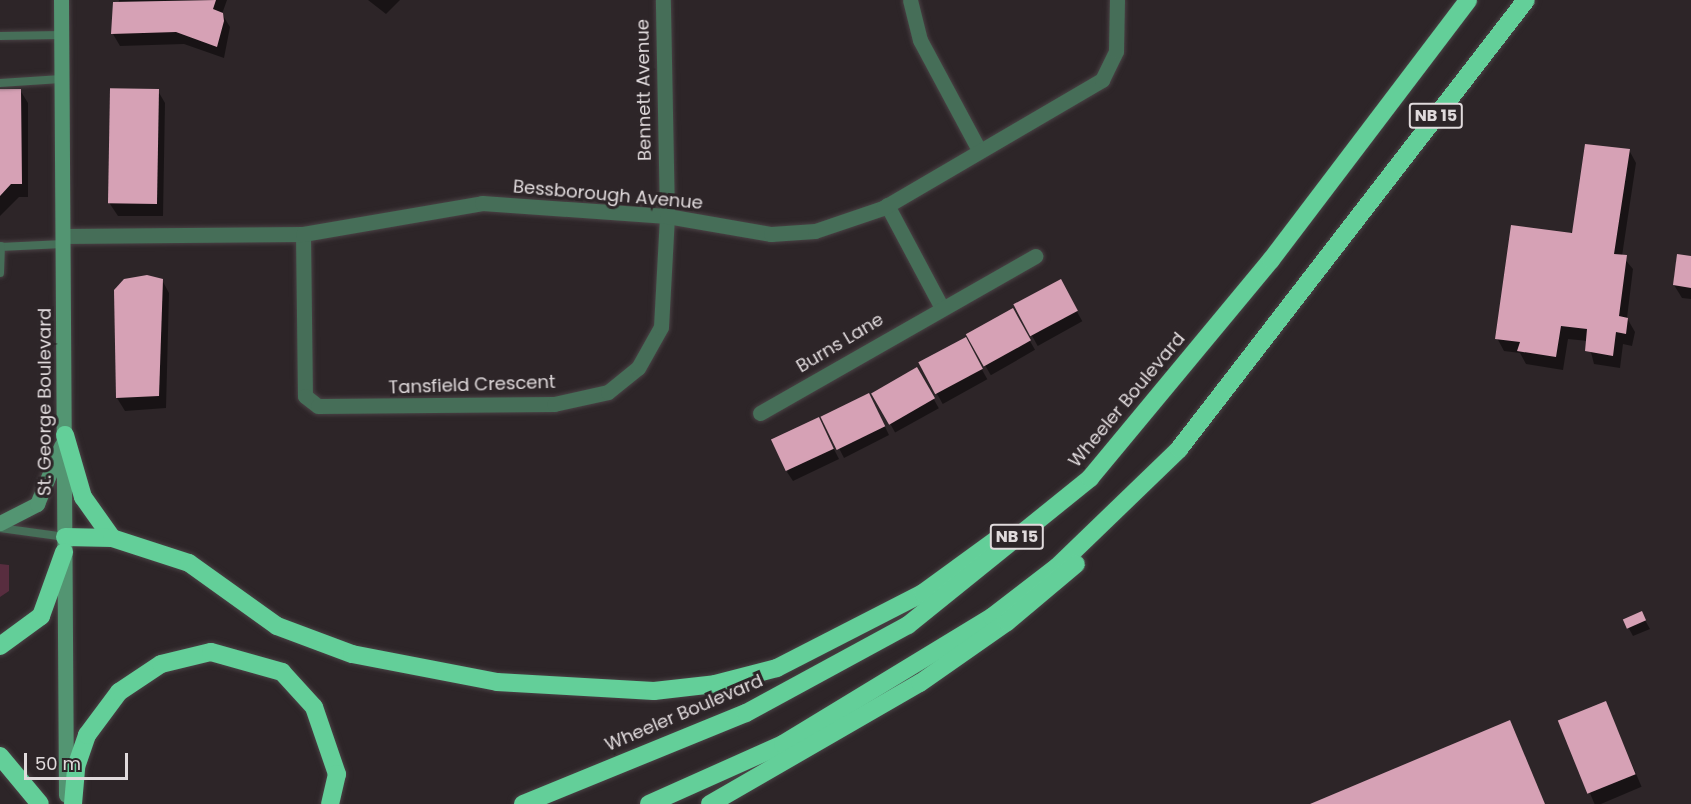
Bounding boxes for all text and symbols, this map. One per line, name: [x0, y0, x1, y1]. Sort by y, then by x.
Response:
street label: Bennett Avenue: [632, 19, 656, 161]
road number: NB 15: [1408, 103, 1464, 129]
street label: Bessborough Avenue: [512, 176, 704, 214]
street label: St. George Boulevard: [34, 308, 56, 496]
street label: Burns Lane: [793, 309, 887, 377]
street label: Wheeler Boulevard: [1064, 328, 1190, 472]
street label: Tansfield Crescent: [388, 371, 556, 399]
road number: NB 15: [988, 524, 1046, 550]
street label: Wheeler Boulevard: [602, 670, 766, 756]
scale bar: [27, 741, 130, 779]
text: 50 m: [35, 751, 81, 776]

